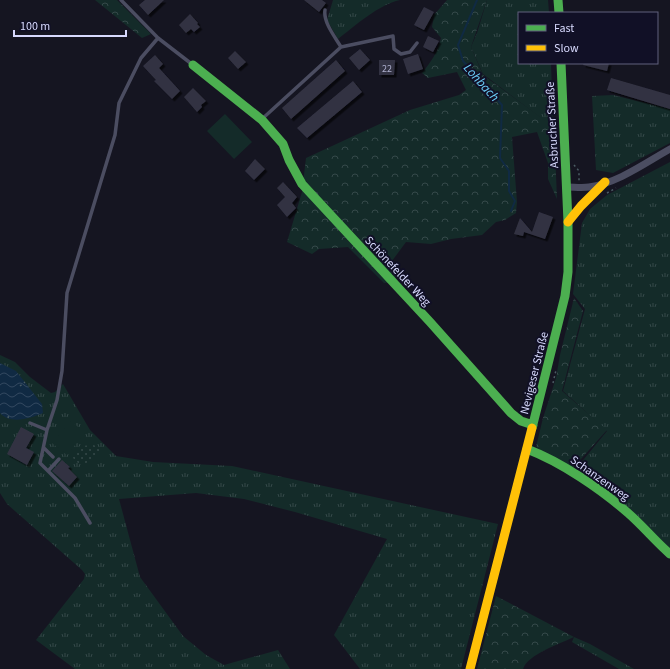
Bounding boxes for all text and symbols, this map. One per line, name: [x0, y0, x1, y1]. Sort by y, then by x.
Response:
scale bar: [14, 12, 126, 38]
legend: [518, 12, 658, 64]
text: 100 m: [20, 18, 50, 35]
text: Fast: [554, 20, 574, 37]
text: Slow: [554, 40, 579, 57]
water label: Lohbach: [459, 60, 503, 106]
house number: 22: [382, 62, 392, 76]
street label: Asbrucher Straße: [542, 81, 563, 169]
street label: Schönefelder Weg: [361, 233, 435, 310]
street label: Nevigeser Straße: [516, 330, 553, 416]
street label: Schanzenweg: [567, 452, 633, 505]

